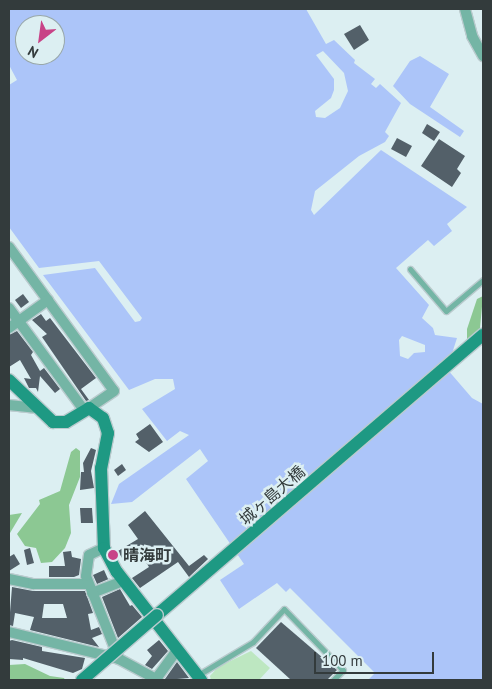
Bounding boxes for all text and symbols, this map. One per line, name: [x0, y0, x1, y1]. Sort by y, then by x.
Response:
north arrow: [15, 15, 65, 65]
text: N: [25, 42, 41, 62]
street label: 城ヶ島大橋: [236, 462, 308, 528]
place label: 晴海町: [123, 545, 171, 565]
marker: 晴海町: [107, 549, 119, 561]
scale bar: [317, 642, 437, 674]
text: 100 m: [322, 651, 363, 670]

